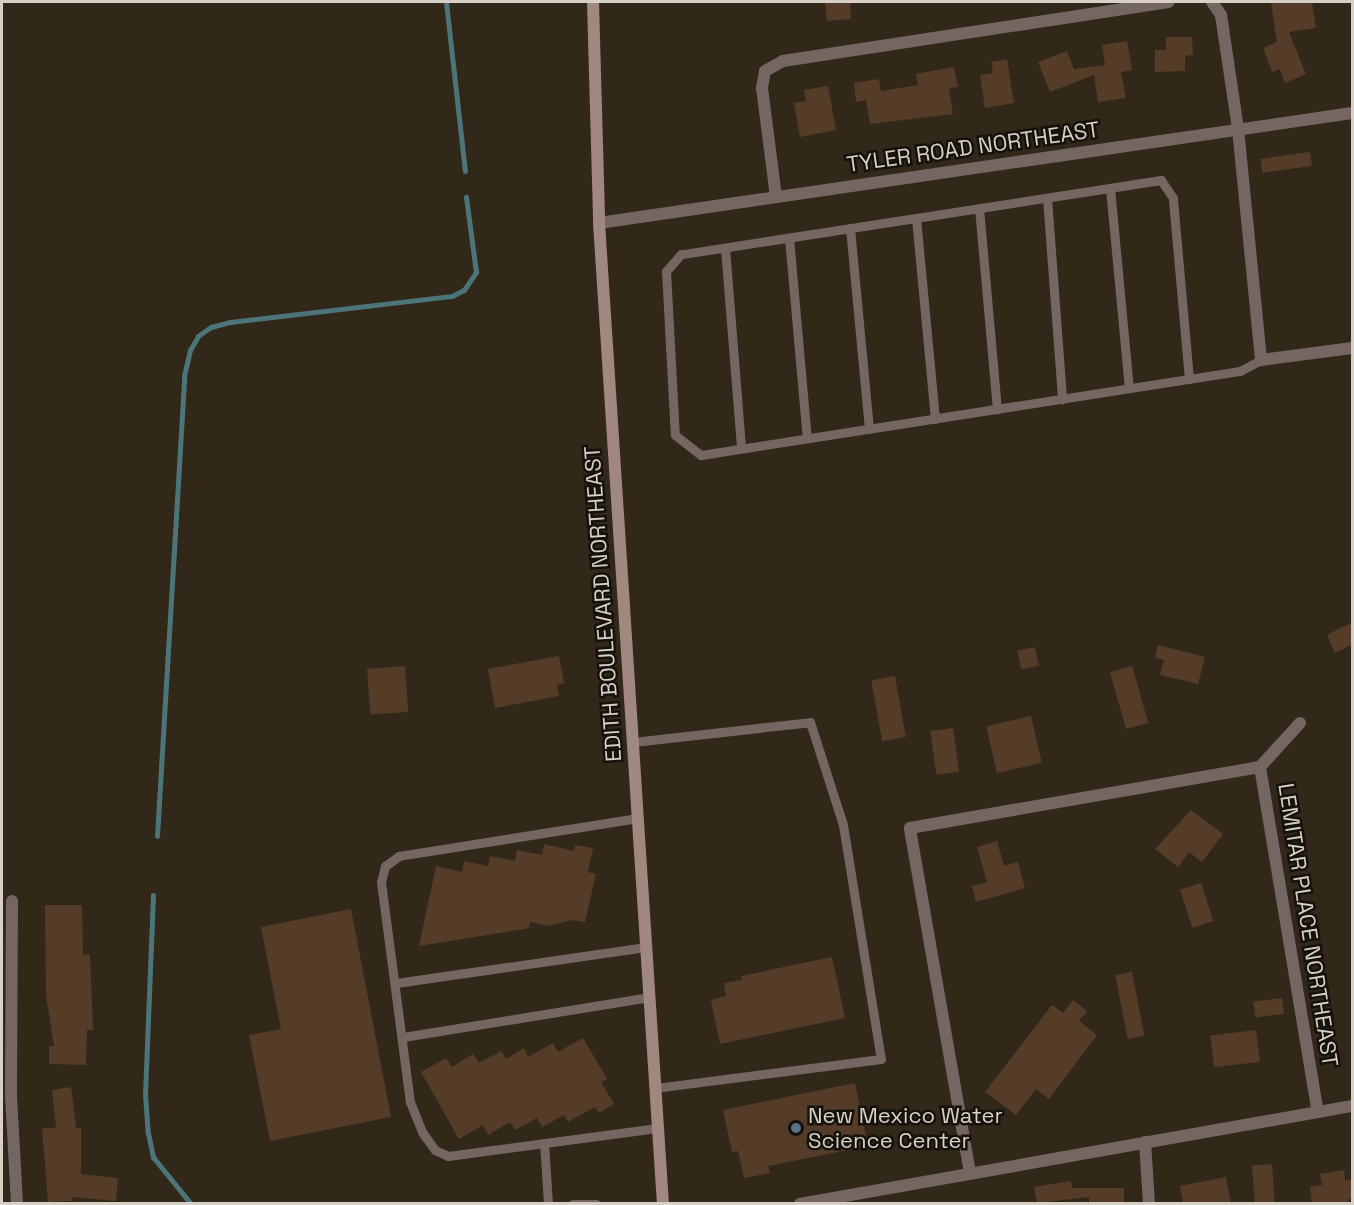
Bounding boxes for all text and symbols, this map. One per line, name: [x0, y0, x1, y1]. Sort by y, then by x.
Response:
street label: TYLER ROAD NORTHEAST: [845, 116, 1101, 178]
street label: EDITH BOULEVARD NORTHEAST: [579, 445, 627, 763]
street label: LEMITAR PLACE NORTHEAST: [1273, 781, 1343, 1069]
place label: New Mexico Water Science Center: [808, 1102, 1003, 1154]
marker: New Mexico Water Science Center: [789, 1121, 803, 1135]

